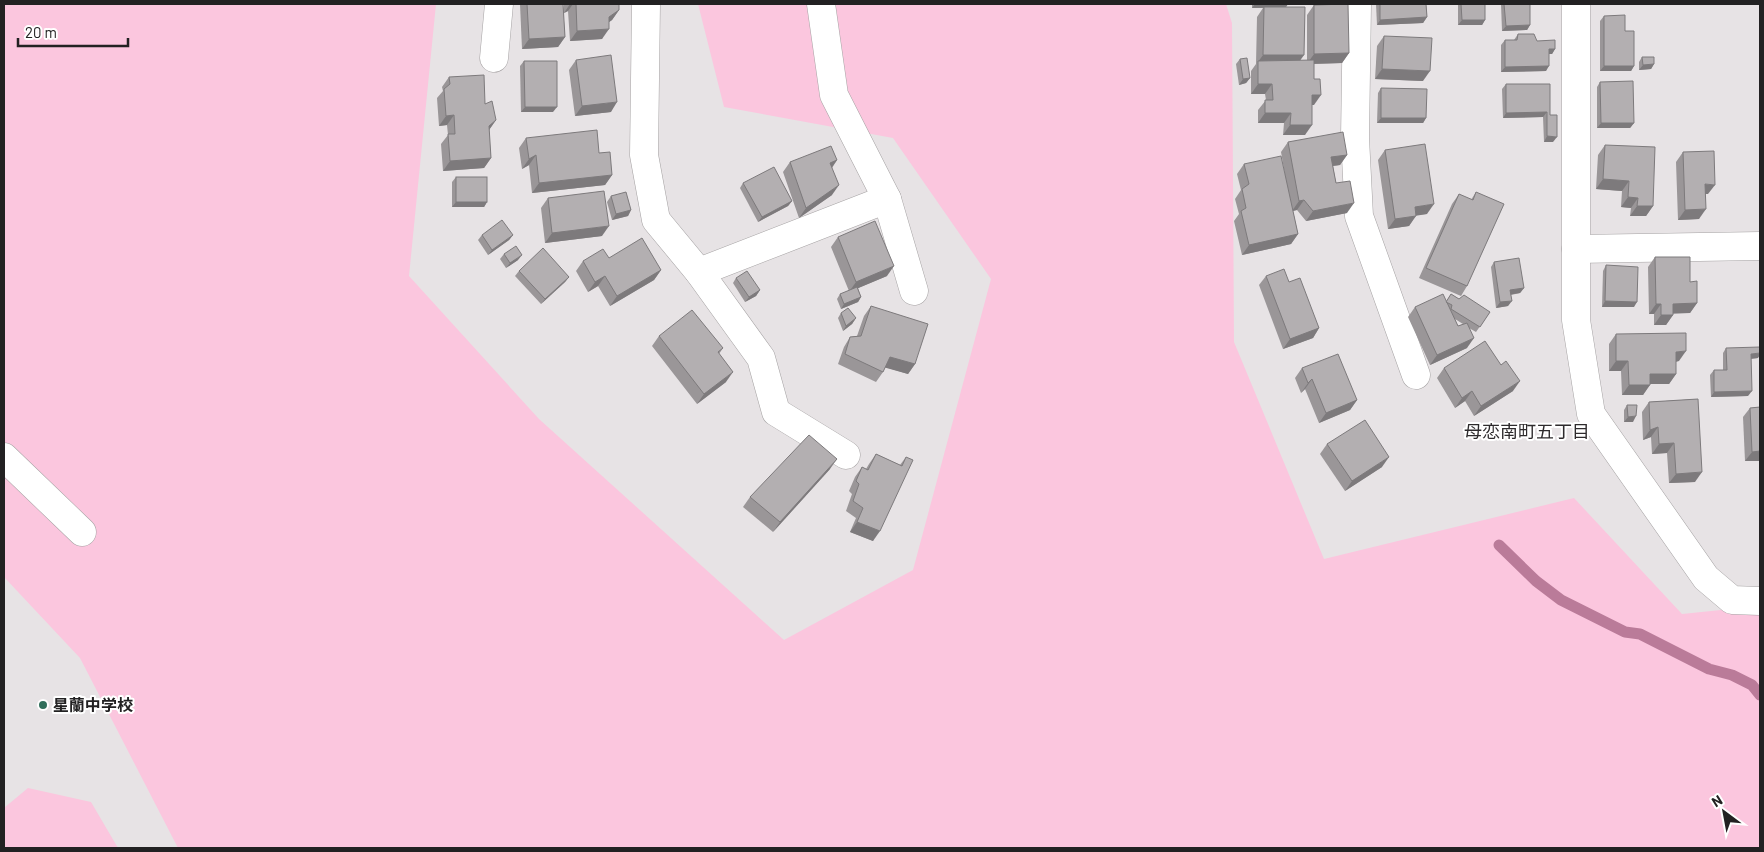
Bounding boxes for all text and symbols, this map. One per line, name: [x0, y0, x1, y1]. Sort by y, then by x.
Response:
scale bar: [18, 15, 128, 47]
text: 20 m: [25, 23, 57, 41]
district label: 母恋南町五丁目: [1464, 420, 1590, 442]
place label: 星蘭中学校: [53, 695, 133, 714]
marker: 星蘭中学校: [37, 699, 49, 711]
north arrow: [1699, 787, 1749, 837]
text: N: [1708, 791, 1725, 810]

